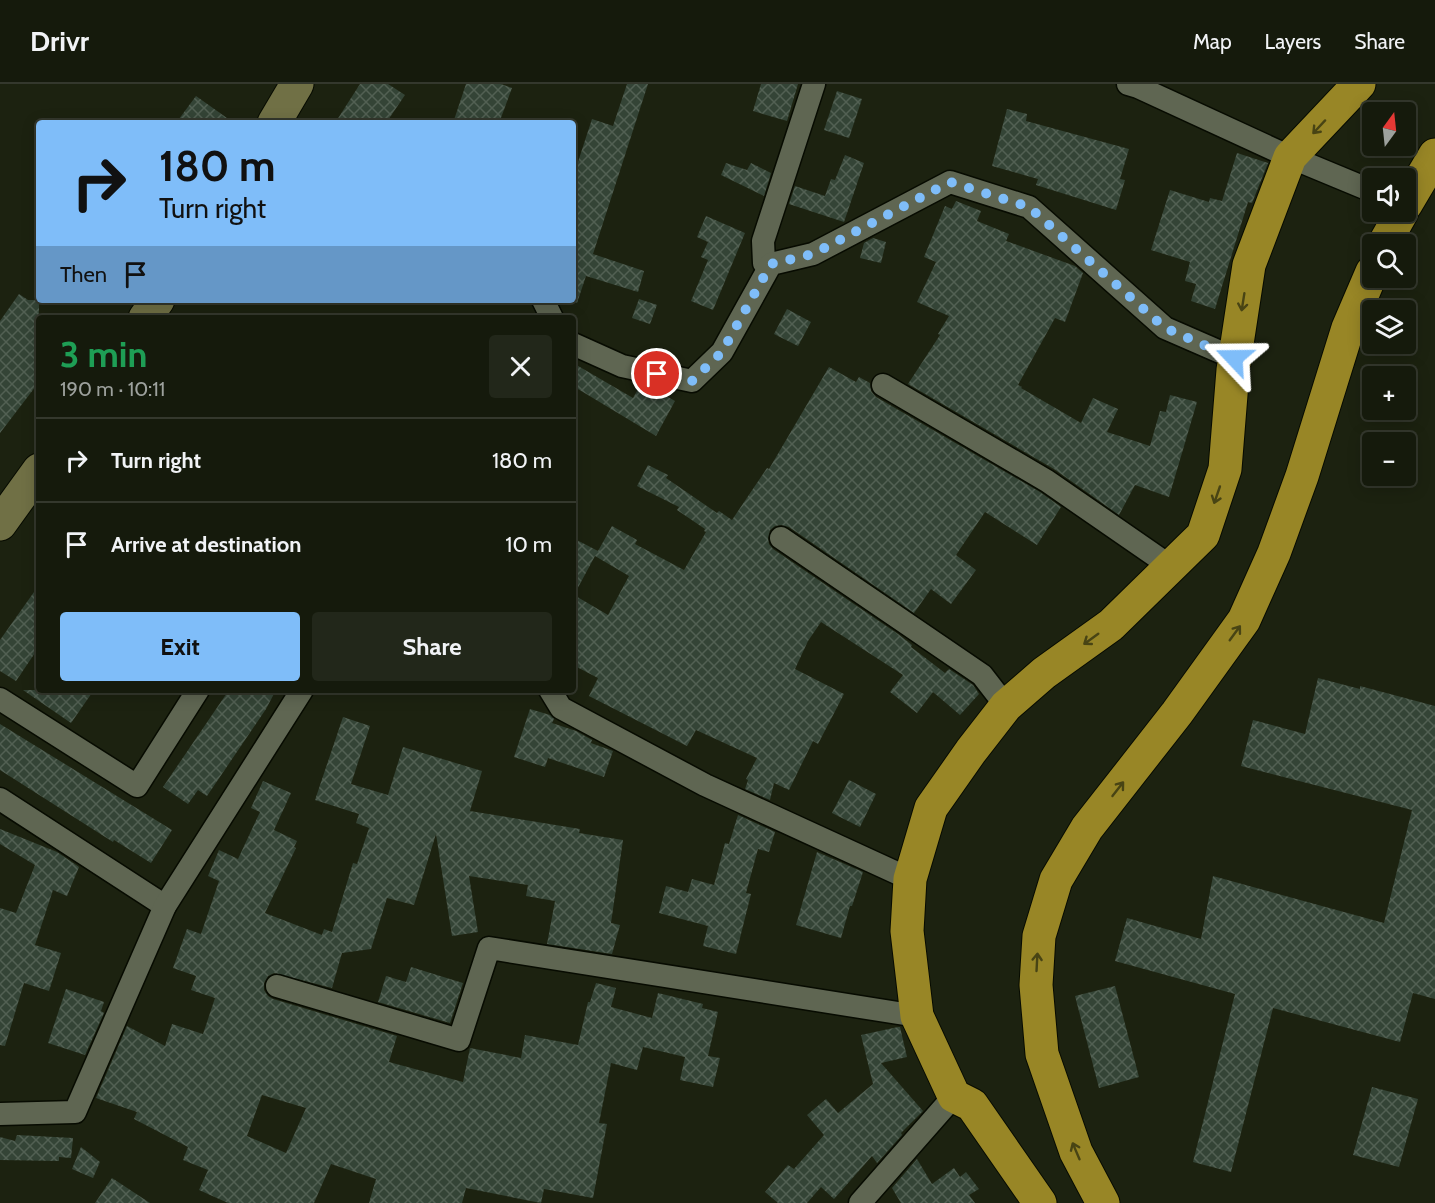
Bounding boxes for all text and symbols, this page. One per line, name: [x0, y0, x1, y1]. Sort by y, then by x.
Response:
text: Drivr: [30, 24, 89, 58]
text: Map: [1193, 29, 1232, 54]
text: Layers: [1265, 29, 1321, 54]
text: Share: [1354, 29, 1405, 54]
north arrow: [1362, 102, 1416, 156]
map controls: [1362, 102, 1416, 486]
one-way arrow: [1312, 119, 1326, 134]
text: 180 m: [159, 140, 275, 192]
icon: right: [60, 144, 138, 222]
button: sound: [1362, 168, 1416, 222]
text: Turn right: [159, 192, 266, 225]
button: search: [1362, 234, 1416, 288]
icon: arrive: [119, 258, 152, 291]
text: Then: [60, 261, 107, 288]
one-way arrow: [1238, 292, 1249, 312]
button: layers: [1362, 300, 1416, 354]
position arrow: [1202, 326, 1266, 390]
text: 3 min: [60, 332, 147, 376]
button: close: [489, 335, 552, 398]
pin: [631, 348, 682, 399]
icon: arrive: [640, 357, 673, 390]
button: +: [1362, 366, 1416, 420]
text: 190 m · 10:11: [60, 377, 165, 401]
button: −: [1362, 432, 1416, 486]
icon: right: [60, 444, 93, 477]
text: Turn right: [111, 447, 201, 474]
text: 180 m: [492, 447, 552, 474]
one-way arrow: [1210, 485, 1221, 504]
icon: arrive: [60, 528, 93, 561]
text: Arrive at destination: [111, 531, 301, 558]
text: 10 m: [505, 531, 552, 558]
button: Exit: [60, 612, 300, 681]
button: Share: [312, 612, 552, 681]
one-way arrow: [1229, 626, 1241, 642]
one-way arrow: [1084, 633, 1100, 645]
one-way arrow: [1111, 781, 1124, 797]
one-way arrow: [1032, 953, 1043, 973]
one-way arrow: [1070, 1142, 1081, 1161]

